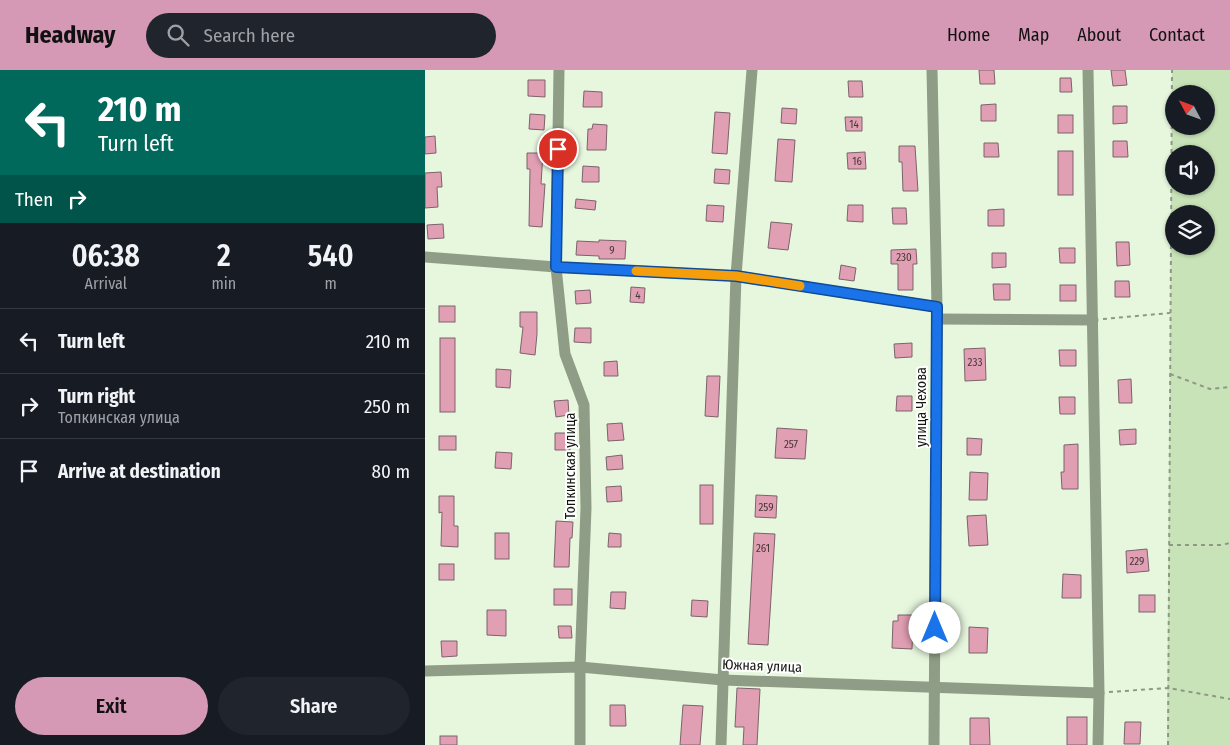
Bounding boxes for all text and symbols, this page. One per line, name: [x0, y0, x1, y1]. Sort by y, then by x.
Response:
search box: [146, 13, 496, 58]
text: Headway: [25, 21, 116, 49]
icon: search: [164, 21, 192, 49]
text: Search here: [204, 24, 295, 47]
text: Home: [947, 24, 990, 46]
text: Map: [1018, 24, 1049, 46]
text: About: [1077, 24, 1121, 46]
text: Contact: [1149, 24, 1205, 46]
north arrow: [1165, 85, 1215, 135]
map controls: [1165, 85, 1215, 255]
text: 210 m: [98, 88, 182, 130]
icon: left: [15, 90, 80, 155]
house number: 14: [849, 118, 859, 131]
pin: [537, 128, 579, 170]
text: Turn left: [98, 130, 174, 157]
icon: arrive: [544, 135, 572, 163]
button: sound: [1165, 145, 1215, 195]
house number: 16: [852, 155, 862, 168]
icon: right: [63, 185, 91, 213]
text: Then: [15, 188, 53, 211]
button: layers: [1165, 205, 1215, 255]
text: 06:38: [71, 238, 140, 274]
text: 2: [217, 238, 231, 274]
text: 540: [308, 238, 354, 274]
house number: 9: [609, 244, 615, 257]
house number: 230: [896, 251, 912, 264]
text: Arrival: [85, 274, 127, 293]
text: min: [211, 274, 236, 293]
text: m: [324, 274, 337, 293]
house number: 4: [635, 289, 641, 302]
icon: left: [15, 327, 43, 355]
text: Turn left: [58, 330, 125, 353]
text: 210 m: [366, 330, 410, 353]
house number: 233: [968, 356, 982, 369]
street label: улица Чехова: [913, 367, 930, 447]
text: Turn right: [58, 385, 135, 408]
icon: right: [15, 392, 43, 420]
text: 250 m: [364, 395, 410, 418]
text: Топкинская улица: [58, 408, 180, 427]
street label: Топкинская улица: [562, 413, 579, 519]
house number: 257: [784, 438, 799, 451]
icon: arrive: [15, 457, 43, 485]
text: Arrive at destination: [58, 460, 221, 483]
text: 80 m: [372, 460, 410, 483]
house number: 259: [758, 501, 774, 514]
house number: 261: [756, 542, 770, 555]
house number: 229: [1130, 555, 1144, 568]
position arrow: [908, 601, 960, 653]
street label: Южная улица: [722, 656, 802, 676]
button: Exit: [15, 677, 208, 735]
button: Share: [218, 677, 410, 735]

